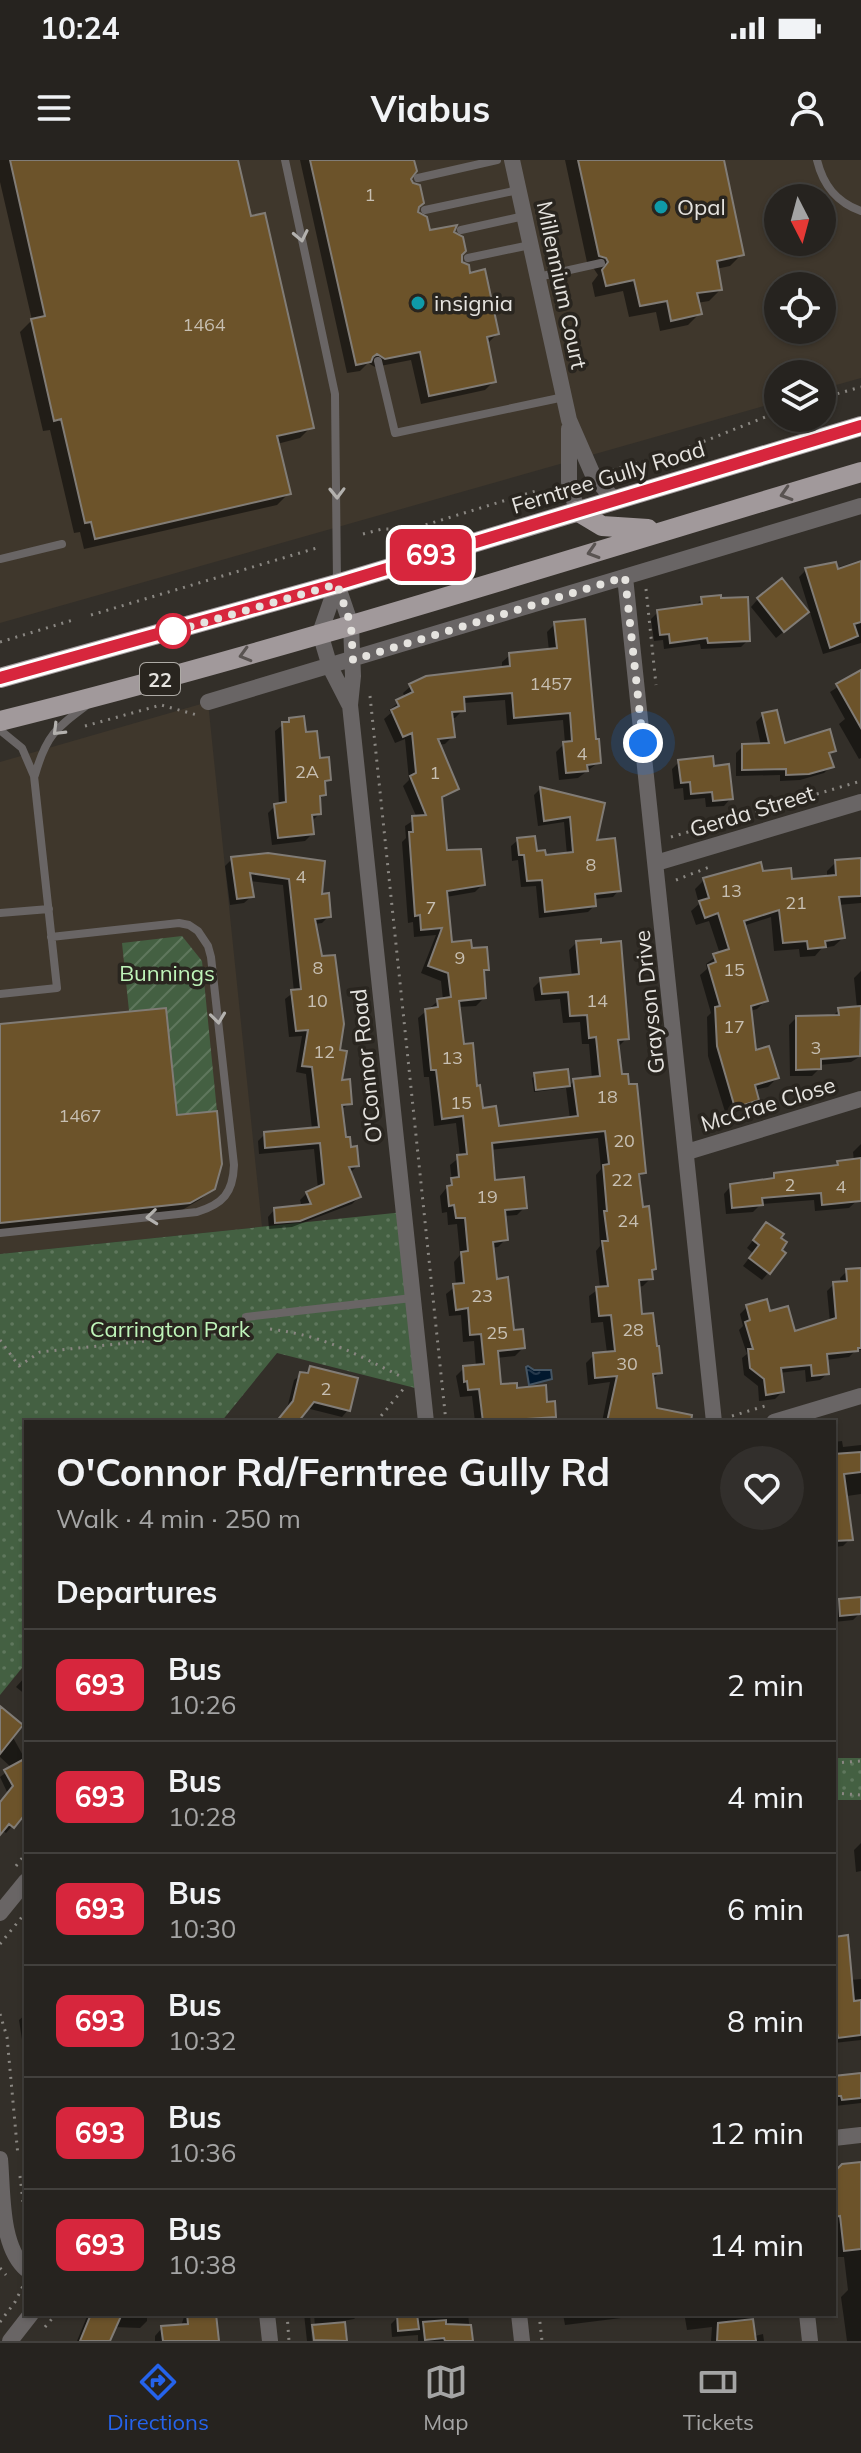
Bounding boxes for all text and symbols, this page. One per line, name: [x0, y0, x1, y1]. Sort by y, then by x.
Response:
text: 10:24: [40, 9, 119, 47]
icon: menu: [32, 86, 76, 130]
text: Viabus: [371, 86, 490, 131]
icon: person: [785, 86, 829, 130]
house number: 1: [365, 183, 375, 206]
north arrow: [764, 184, 836, 256]
map controls: [764, 184, 836, 432]
place label: Opal: [677, 193, 726, 221]
street label: Millennium Court: [531, 198, 594, 372]
marker: Opal: [652, 198, 670, 216]
one-way arrow: [292, 229, 309, 243]
button: locate: [764, 272, 836, 344]
place label: insignia: [434, 289, 513, 317]
marker: insignia: [409, 294, 427, 312]
house number: 1464: [182, 313, 226, 336]
button: layers: [764, 360, 836, 432]
street label: Ferntree Gully Road: [508, 434, 708, 520]
one-way arrow: [780, 485, 794, 501]
one-way arrow: [328, 487, 346, 500]
line badge: 693: [385, 529, 477, 581]
text: 693: [406, 537, 456, 572]
one-way arrow: [587, 543, 601, 559]
unlabelled marker: [156, 614, 190, 648]
one-way arrow: [239, 646, 252, 662]
road number: 22: [140, 663, 180, 695]
house number: 1457: [529, 672, 573, 695]
one-way arrow: [53, 720, 67, 735]
your location: [623, 723, 663, 763]
house number: 4: [577, 742, 588, 765]
house number: 2A: [295, 760, 319, 783]
house number: 1: [430, 761, 440, 784]
street label: Gerda Street: [686, 779, 818, 843]
house number: 8: [586, 853, 596, 876]
house number: 4: [296, 865, 307, 888]
house number: 13: [720, 879, 742, 902]
house number: 21: [785, 891, 807, 914]
house number: 7: [426, 896, 436, 919]
street label: Grayson Drive: [628, 929, 670, 1075]
house number: 9: [455, 946, 465, 969]
house number: 8: [313, 956, 323, 979]
house number: 15: [723, 958, 745, 981]
park label: Bunnings: [119, 959, 215, 987]
street label: O'Connor Road: [344, 988, 388, 1144]
house number: 10: [306, 989, 328, 1012]
house number: 14: [586, 989, 608, 1012]
one-way arrow: [210, 1011, 227, 1024]
house number: 17: [723, 1015, 745, 1038]
house number: 3: [811, 1036, 821, 1059]
house number: 12: [313, 1040, 335, 1063]
house number: 13: [441, 1046, 463, 1069]
street label: McCrae Close: [697, 1070, 839, 1138]
house number: 18: [596, 1085, 618, 1108]
house number: 15: [450, 1091, 472, 1114]
house number: 1467: [58, 1104, 102, 1127]
house number: 20: [613, 1129, 635, 1152]
house number: 22: [611, 1168, 633, 1191]
house number: 2: [785, 1173, 795, 1196]
house number: 4: [836, 1175, 847, 1198]
house number: 19: [476, 1185, 498, 1208]
one-way arrow: [145, 1209, 158, 1226]
house number: 24: [617, 1209, 639, 1232]
house number: 23: [471, 1284, 493, 1307]
park label: Carrington Park: [90, 1315, 251, 1343]
house number: 28: [622, 1318, 644, 1341]
house number: 25: [486, 1321, 508, 1344]
house number: 30: [616, 1352, 638, 1375]
house number: 2: [321, 1377, 331, 1400]
button: heart: [720, 1446, 804, 1530]
text: O'Connor Rd/Ferntree Gully Rd: [56, 1448, 610, 1496]
text: Walk · 4 min · 250 m: [56, 1502, 301, 1535]
text: Departures: [56, 1573, 217, 1611]
text: Bus: [168, 1650, 222, 1688]
text: 2 min: [727, 1666, 804, 1704]
text: 693: [75, 1667, 125, 1702]
text: 10:26: [168, 1688, 236, 1721]
text: Bus: [168, 1762, 222, 1800]
text: 4 min: [727, 1778, 804, 1816]
text: 693: [75, 1779, 125, 1814]
text: 10:28: [168, 1800, 236, 1833]
text: Bus: [168, 1874, 222, 1912]
text: 6 min: [727, 1890, 804, 1928]
text: 693: [75, 1891, 125, 1926]
text: 10:30: [168, 1912, 236, 1945]
text: Bus: [168, 1986, 222, 2024]
text: 8 min: [727, 2002, 804, 2040]
text: 693: [75, 2003, 125, 2038]
text: 10:32: [168, 2024, 236, 2057]
text: Bus: [168, 2098, 222, 2136]
text: 12 min: [709, 2114, 804, 2152]
text: 693: [75, 2115, 125, 2150]
text: 10:36: [168, 2136, 236, 2169]
text: Bus: [168, 2210, 222, 2248]
text: 14 min: [709, 2226, 804, 2264]
text: 693: [75, 2227, 125, 2262]
text: 10:38: [168, 2248, 236, 2281]
tab: Directions: [107, 2360, 209, 2436]
tab: Map: [423, 2360, 468, 2436]
tab: Tickets: [683, 2360, 754, 2436]

